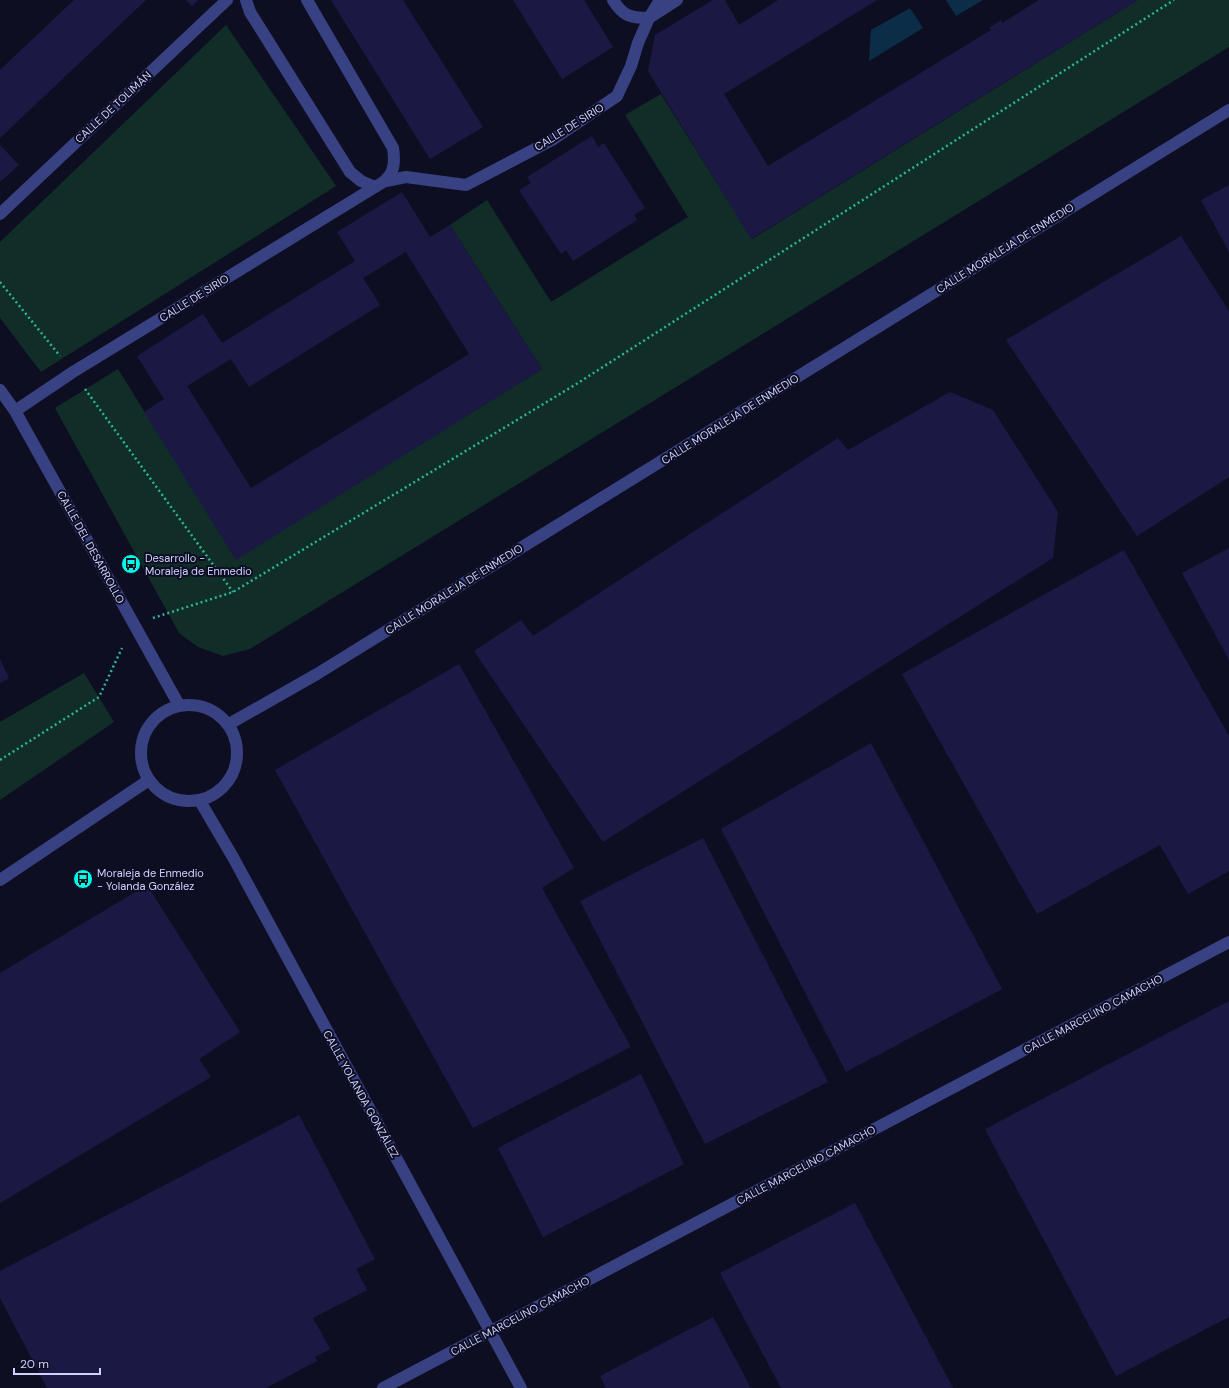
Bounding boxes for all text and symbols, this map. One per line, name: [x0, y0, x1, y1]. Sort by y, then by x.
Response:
street label: CALLE DE TOLIMÁN: [72, 68, 154, 146]
street label: CALLE DE SIRIO: [532, 100, 606, 154]
street label: CALLE MORALEJA DE ENMEDIO: [934, 200, 1076, 296]
street label: CALLE DE SIRIO: [157, 271, 231, 325]
street label: CALLE MORALEJA DE ENMEDIO: [659, 371, 801, 467]
street label: CALLE DEL DESARROLLO: [54, 488, 128, 606]
street label: CALLE MORALEJA DE ENMEDIO: [383, 541, 525, 637]
place label: Desarrollo - Moraleja de Enmedio: [145, 551, 252, 578]
bus stop icon: Desarrollo - Moraleja de Enmedio: [120, 553, 142, 575]
place label: Moraleja de Enmedio - Yolanda González: [97, 866, 204, 893]
bus stop icon: Moraleja de Enmedio - Yolanda González: [72, 868, 94, 890]
street label: CALLE MARCELINO CAMACHO: [1021, 971, 1165, 1057]
street label: CALLE YOLANDA GONZÁLEZ: [320, 1028, 402, 1160]
street label: CALLE MARCELINO CAMACHO: [734, 1122, 878, 1208]
street label: CALLE MARCELINO CAMACHO: [448, 1273, 592, 1359]
scale bar: [14, 1350, 100, 1376]
text: 20 m: [20, 1356, 49, 1372]

